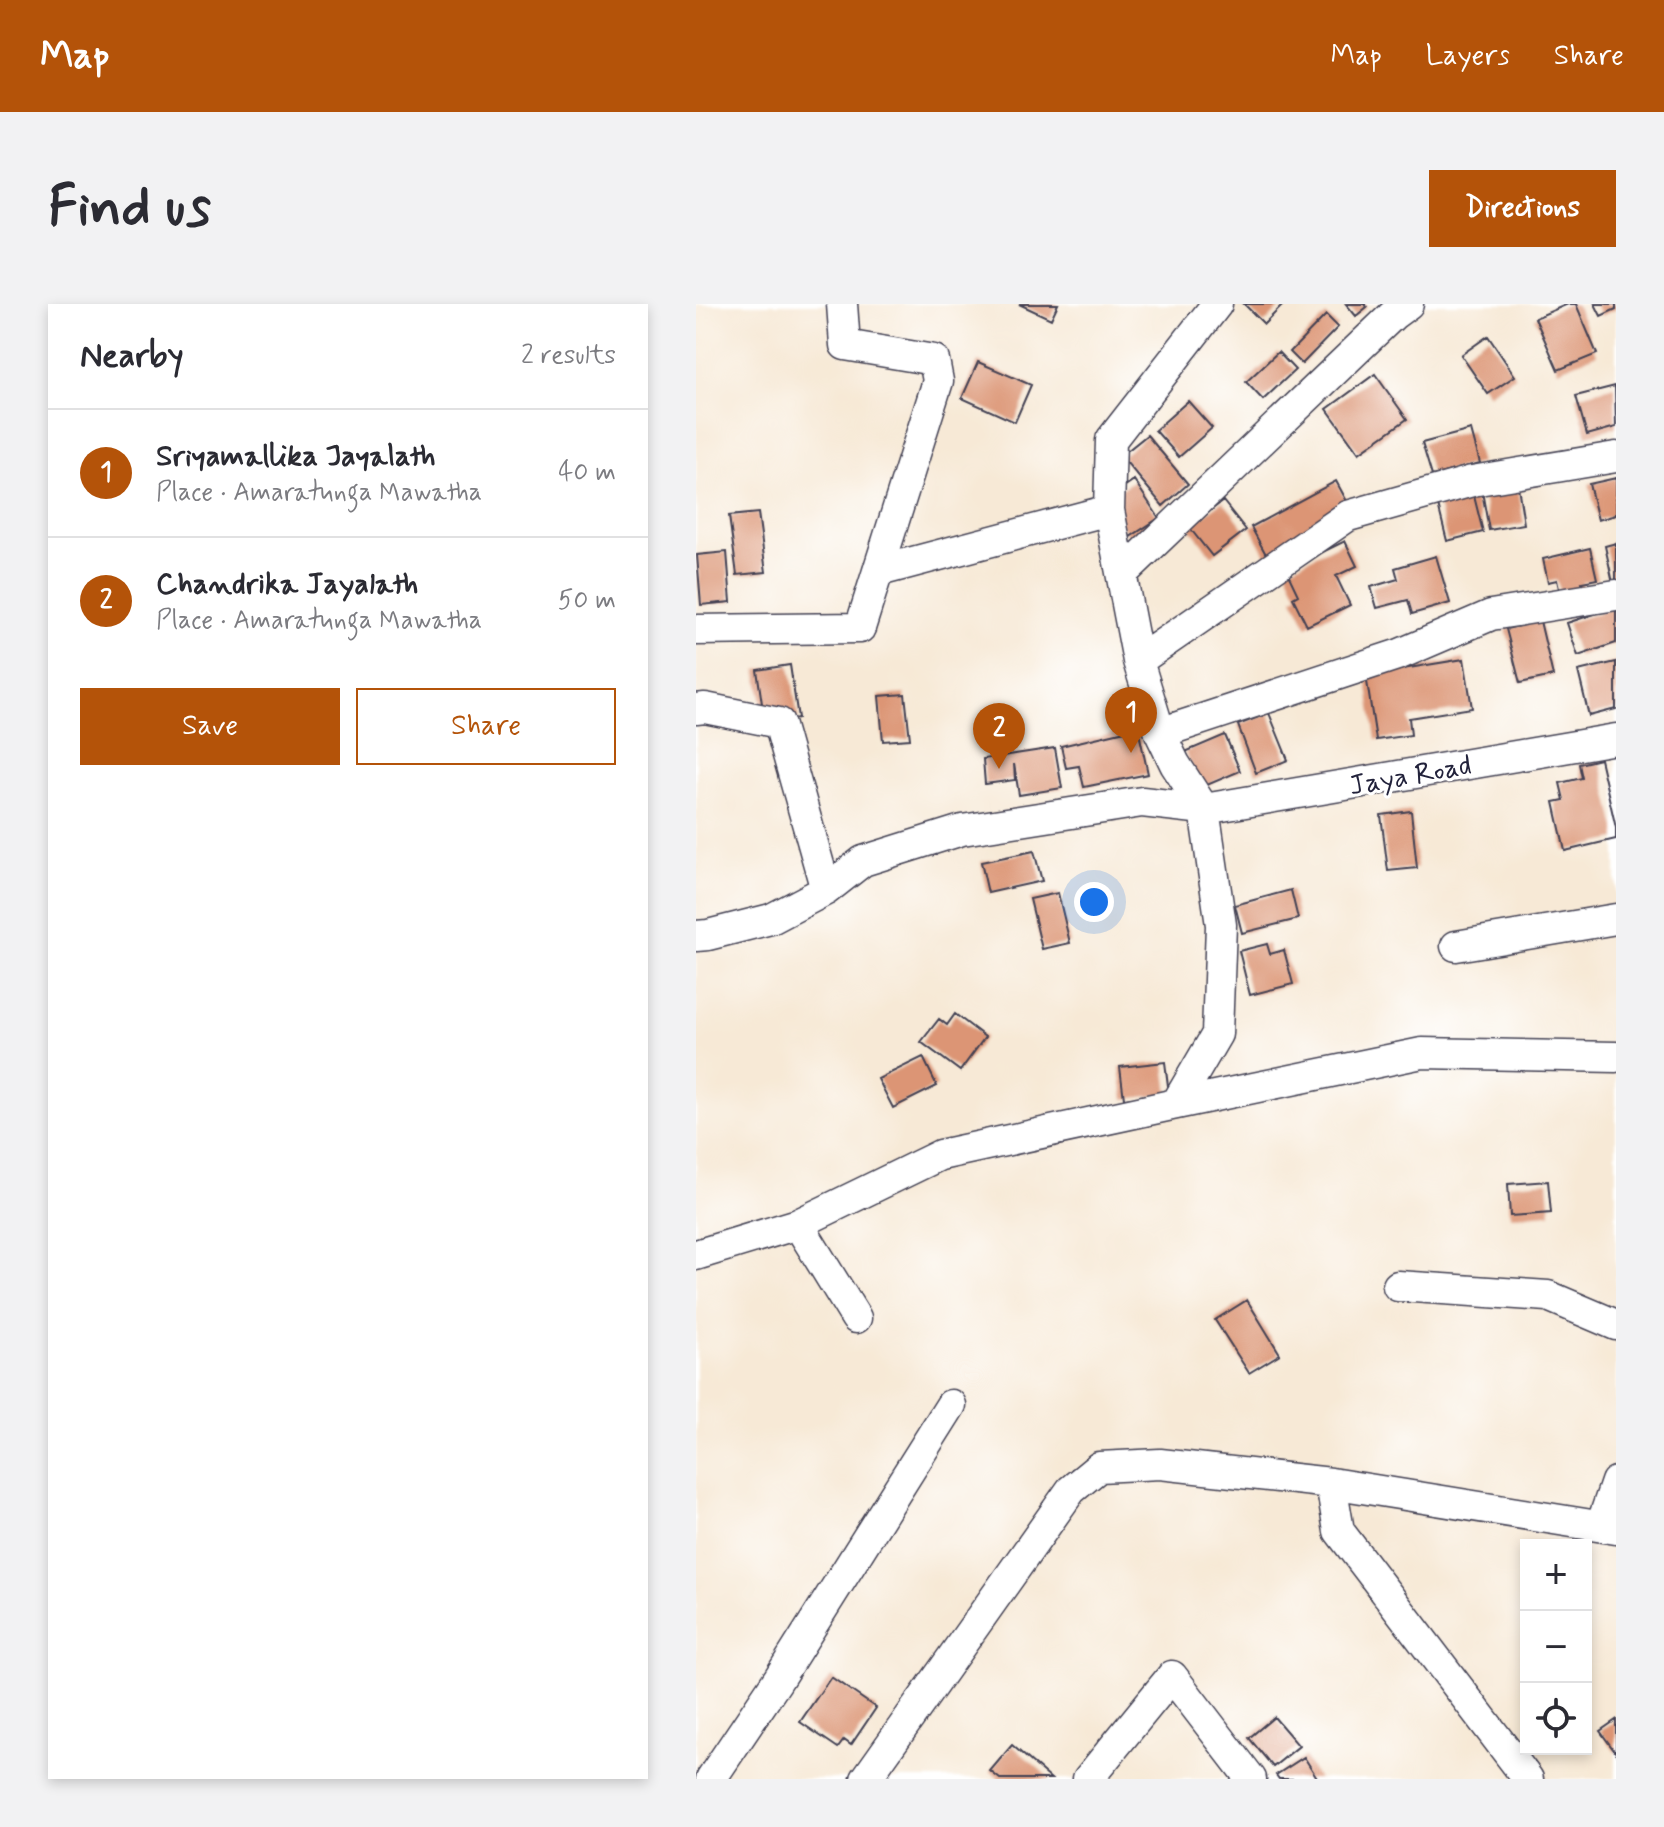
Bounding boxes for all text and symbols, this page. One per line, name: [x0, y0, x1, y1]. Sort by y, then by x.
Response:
text: Map: [40, 32, 110, 81]
text: Map: [1331, 38, 1382, 75]
text: Layers: [1426, 38, 1510, 75]
text: Share: [1554, 38, 1624, 75]
button: Directions: [1429, 170, 1616, 247]
text: Find us: [48, 172, 211, 245]
text: Nearby: [80, 334, 184, 379]
text: 2 results: [521, 339, 616, 373]
text: Sriyamallika Jayalath: [156, 437, 436, 476]
text: 1: [100, 456, 112, 490]
text: 40 m: [558, 456, 616, 490]
text: Place · Amaratunga Mawatha: [156, 476, 482, 510]
text: Chandrika Jayalath: [156, 565, 418, 604]
text: 2: [100, 584, 112, 618]
text: 50 m: [558, 584, 616, 618]
text: Place · Amaratunga Mawatha: [156, 604, 482, 638]
pin: 1: [1105, 687, 1157, 753]
button: Save: [80, 688, 340, 765]
button: Share: [356, 688, 616, 765]
pin: 2: [973, 703, 1025, 769]
street label: Jaya Road: [1346, 748, 1474, 805]
your location: [1074, 882, 1114, 922]
map controls: [1520, 1539, 1592, 1755]
button: +: [1520, 1539, 1592, 1611]
button: −: [1520, 1611, 1592, 1683]
button: locate: [1520, 1683, 1592, 1755]

